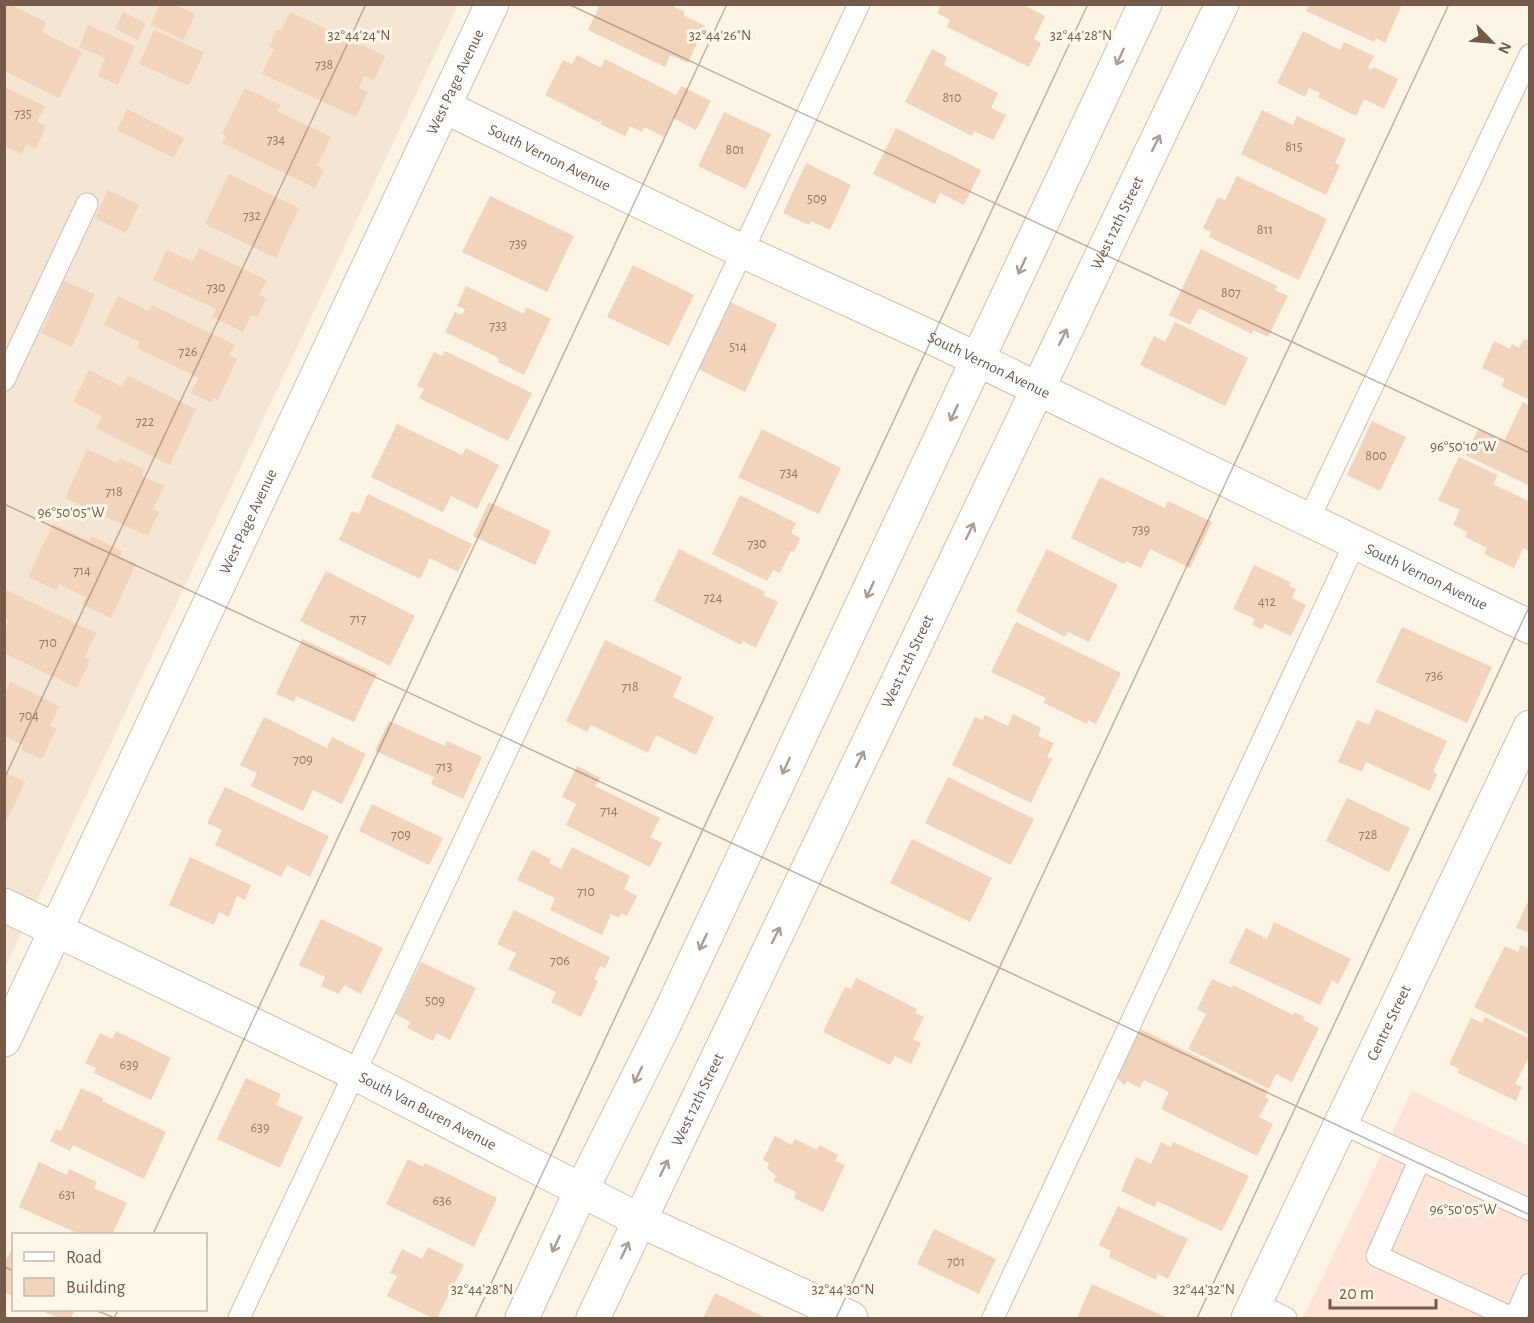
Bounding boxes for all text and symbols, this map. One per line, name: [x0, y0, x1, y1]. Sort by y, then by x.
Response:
north arrow: [1462, 12, 1522, 72]
street label: West Page Avenue: [424, 27, 487, 137]
text: 32°44'24"N: [328, 28, 390, 43]
text: 32°44'26"N: [689, 28, 751, 43]
text: 32°44'28"N: [1050, 28, 1112, 43]
text: N: [1495, 39, 1514, 56]
one-way arrow: [1114, 48, 1126, 66]
house number: 738: [315, 58, 333, 72]
house number: 810: [943, 91, 961, 105]
house number: 735: [14, 107, 32, 121]
street label: South Vernon Avenue: [486, 121, 613, 194]
house number: 734: [267, 133, 285, 147]
one-way arrow: [1150, 134, 1162, 152]
house number: 815: [1285, 140, 1303, 154]
house number: 801: [726, 143, 744, 157]
street label: West 12th Street: [1088, 174, 1146, 272]
house number: 509: [807, 192, 827, 206]
house number: 732: [243, 209, 261, 223]
house number: 811: [1257, 223, 1273, 237]
house number: 739: [509, 237, 527, 251]
one-way arrow: [1016, 257, 1028, 275]
house number: 730: [207, 281, 226, 295]
house number: 807: [1221, 286, 1241, 300]
house number: 733: [489, 319, 507, 333]
street label: South Vernon Avenue: [925, 329, 1053, 401]
one-way arrow: [1057, 329, 1069, 347]
house number: 514: [729, 340, 747, 354]
house number: 726: [179, 345, 197, 359]
one-way arrow: [947, 404, 959, 422]
house number: 722: [136, 415, 154, 429]
text: 96°50'10"W: [1430, 439, 1497, 454]
house number: 800: [1365, 449, 1387, 463]
street label: West Page Avenue: [217, 466, 280, 577]
house number: 734: [780, 466, 798, 480]
house number: 718: [105, 485, 123, 499]
text: 96°50'05"W: [37, 505, 105, 520]
one-way arrow: [964, 522, 976, 540]
house number: 739: [1132, 523, 1150, 537]
house number: 730: [748, 537, 767, 551]
street label: South Vernon Avenue: [1363, 540, 1490, 613]
house number: 714: [73, 564, 91, 578]
one-way arrow: [864, 580, 876, 598]
house number: 724: [704, 591, 723, 605]
house number: 412: [1258, 595, 1276, 609]
house number: 717: [350, 612, 366, 626]
street label: West 12th Street: [878, 612, 936, 710]
house number: 710: [39, 636, 57, 650]
house number: 736: [1425, 669, 1443, 683]
house number: 718: [621, 680, 639, 694]
house number: 704: [19, 709, 39, 723]
one-way arrow: [855, 751, 866, 769]
house number: 709: [293, 753, 313, 767]
one-way arrow: [780, 756, 792, 774]
house number: 713: [436, 760, 452, 774]
house number: 714: [600, 804, 618, 818]
house number: 709: [391, 828, 411, 842]
house number: 728: [1359, 828, 1377, 842]
house number: 710: [577, 885, 595, 899]
one-way arrow: [770, 926, 782, 944]
one-way arrow: [696, 933, 708, 951]
house number: 706: [550, 954, 570, 968]
street label: Centre Street: [1364, 983, 1414, 1063]
house number: 509: [425, 994, 445, 1008]
street label: West 12th Street: [668, 1051, 727, 1149]
house number: 639: [120, 1058, 138, 1072]
one-way arrow: [632, 1066, 644, 1084]
street label: South Van Buren Avenue: [356, 1069, 499, 1153]
house number: 639: [251, 1121, 269, 1135]
one-way arrow: [659, 1159, 671, 1177]
house number: 631: [58, 1188, 76, 1202]
house number: 636: [433, 1194, 451, 1208]
text: 96°50'05"W: [1429, 1202, 1497, 1217]
legend: [12, 1233, 207, 1311]
one-way arrow: [550, 1235, 562, 1253]
one-way arrow: [619, 1242, 631, 1260]
text: Road: [66, 1249, 102, 1267]
house number: 701: [947, 1255, 965, 1269]
scale bar: [1330, 1272, 1436, 1310]
text: Building: [66, 1279, 126, 1297]
text: 32°44'28"N: [451, 1282, 513, 1297]
text: 32°44'30"N: [812, 1282, 874, 1297]
text: 32°44'32"N: [1173, 1282, 1235, 1297]
text: 20 m: [1339, 1285, 1374, 1303]

